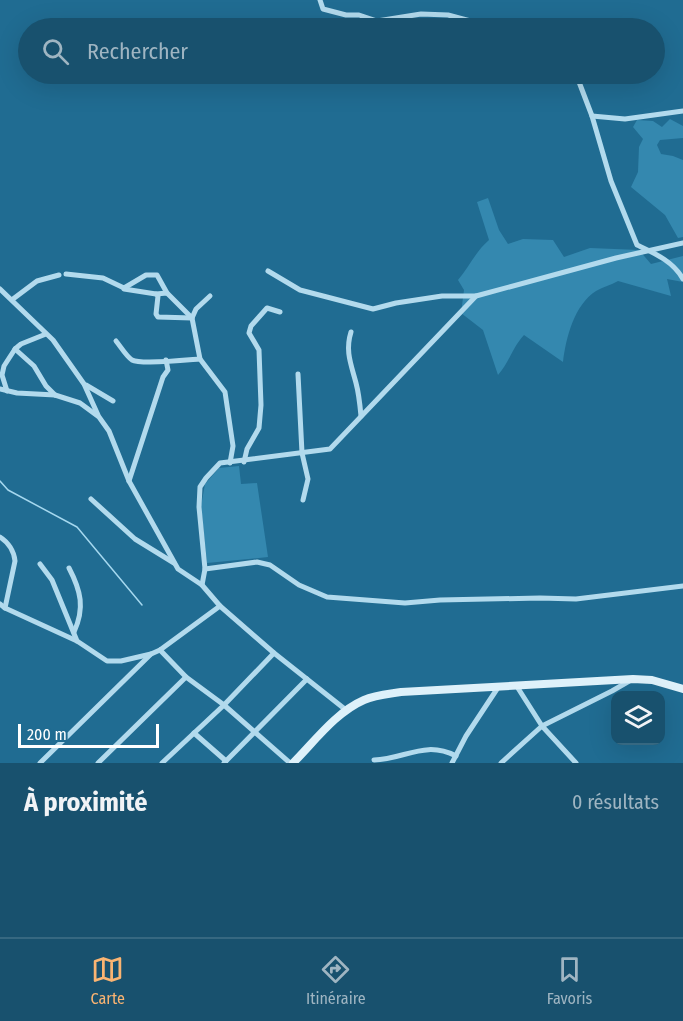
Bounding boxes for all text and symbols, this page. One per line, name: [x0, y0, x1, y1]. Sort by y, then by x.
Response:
search box: [18, 18, 665, 84]
icon: search: [39, 35, 72, 68]
text: Rechercher: [87, 38, 188, 65]
map controls: [611, 691, 665, 745]
button: layers: [611, 691, 665, 745]
scale bar: [18, 721, 159, 748]
text: 200 m: [27, 725, 67, 744]
text: À proximité: [24, 787, 147, 818]
text: 0 résultats: [572, 790, 659, 814]
tab: Carte: [91, 953, 125, 1008]
tab: Itinéraire: [306, 953, 366, 1008]
tab: Favoris: [547, 953, 592, 1008]

